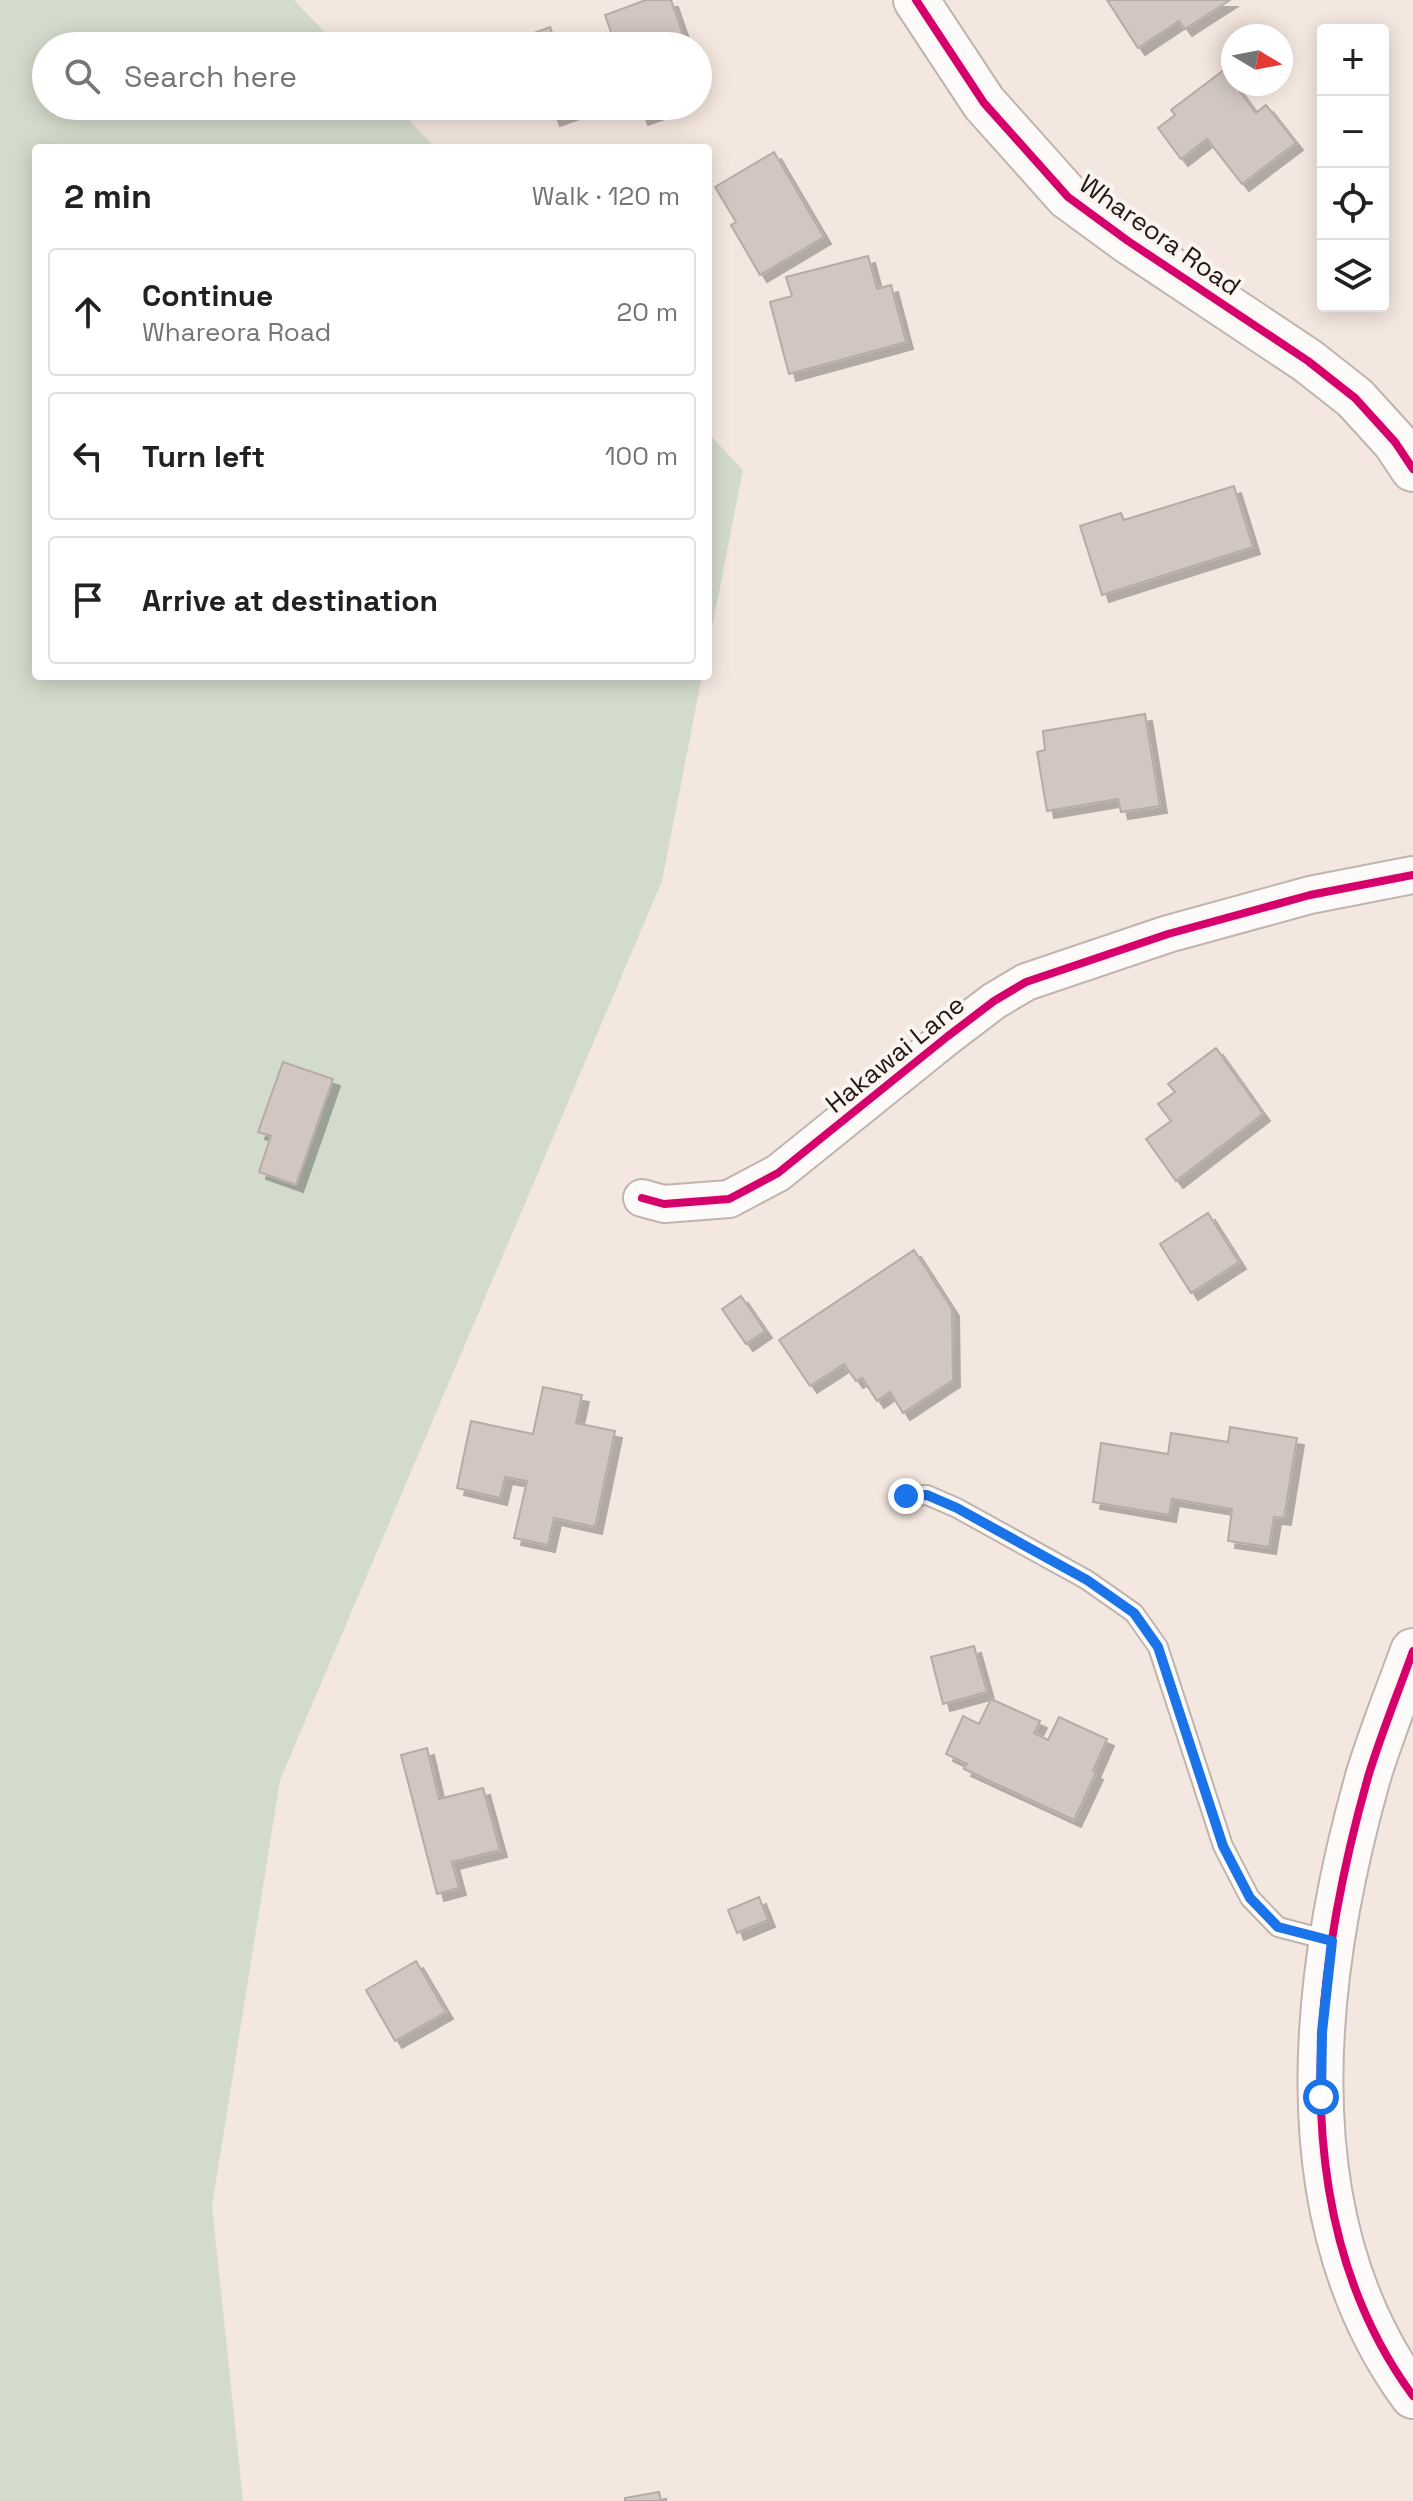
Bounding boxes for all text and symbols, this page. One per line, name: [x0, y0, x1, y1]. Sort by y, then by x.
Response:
north arrow: [1221, 24, 1293, 96]
map controls: [1317, 24, 1389, 312]
button: +: [1317, 24, 1389, 96]
search box: [32, 32, 712, 120]
icon: search: [60, 54, 104, 98]
text: Search here: [124, 57, 297, 96]
button: −: [1317, 96, 1389, 168]
street label: Whareora Road: [1073, 167, 1247, 303]
button: locate: [1317, 168, 1389, 240]
text: 2 min: [64, 175, 152, 218]
text: Walk · 120 m: [532, 179, 680, 213]
button: layers: [1317, 240, 1389, 312]
text: Continue: [142, 276, 273, 315]
icon: ahead: [66, 290, 110, 334]
text: 20 m: [617, 295, 678, 329]
text: Whareora Road: [142, 315, 331, 349]
icon: left: [66, 434, 110, 478]
text: Turn left: [142, 437, 265, 476]
text: 100 m: [605, 439, 678, 473]
icon: arrive: [66, 578, 110, 622]
text: Arrive at destination: [142, 581, 438, 620]
street label: Hakawai Lane: [818, 987, 972, 1121]
route end: [888, 1478, 924, 1514]
route start: [1303, 2079, 1339, 2115]

